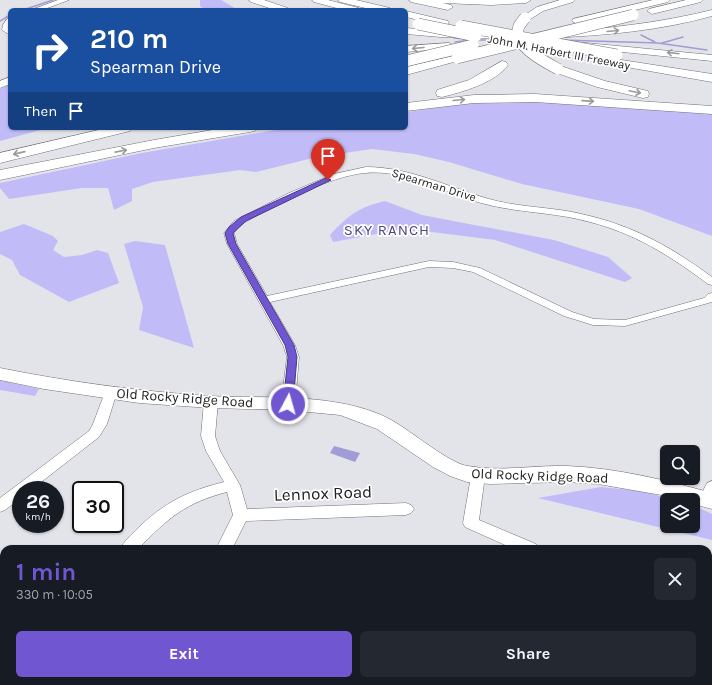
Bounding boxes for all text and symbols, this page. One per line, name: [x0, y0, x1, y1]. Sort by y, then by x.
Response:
text: 210 m: [90, 22, 168, 55]
icon: right: [24, 24, 76, 76]
one-way arrow: [606, 27, 619, 34]
street label: John M. Harbert III Freeway: [487, 31, 632, 73]
one-way arrow: [412, 44, 425, 51]
one-way arrow: [667, 49, 680, 57]
text: Spearman Drive: [90, 56, 221, 78]
one-way arrow: [629, 89, 642, 97]
one-way arrow: [452, 97, 465, 104]
one-way arrow: [581, 97, 594, 104]
icon: arrive: [65, 100, 87, 122]
text: Then: [24, 102, 57, 120]
pin: [311, 139, 345, 180]
icon: arrive: [317, 145, 339, 167]
one-way arrow: [114, 147, 127, 155]
one-way arrow: [13, 150, 26, 158]
street label: Spearman Drive: [390, 166, 478, 204]
district label: SKY RANCH: [344, 221, 430, 239]
position arrow: [267, 383, 309, 425]
street label: Old Rocky Ridge Road: [116, 385, 254, 411]
map controls: [660, 445, 700, 533]
button: search: [660, 445, 700, 485]
street label: Old Rocky Ridge Road: [471, 465, 609, 487]
speed limit sign: 30: [72, 481, 124, 533]
street label: Lennox Road: [274, 481, 372, 505]
text: 26: [26, 490, 50, 513]
button: layers: [660, 493, 700, 533]
text: km/h: [25, 511, 51, 523]
text: 1 min: [16, 558, 76, 586]
button: close: [654, 558, 696, 600]
text: 330 m · 10:05: [16, 587, 93, 602]
button: Exit: [16, 631, 352, 677]
button: Share: [360, 631, 696, 677]

